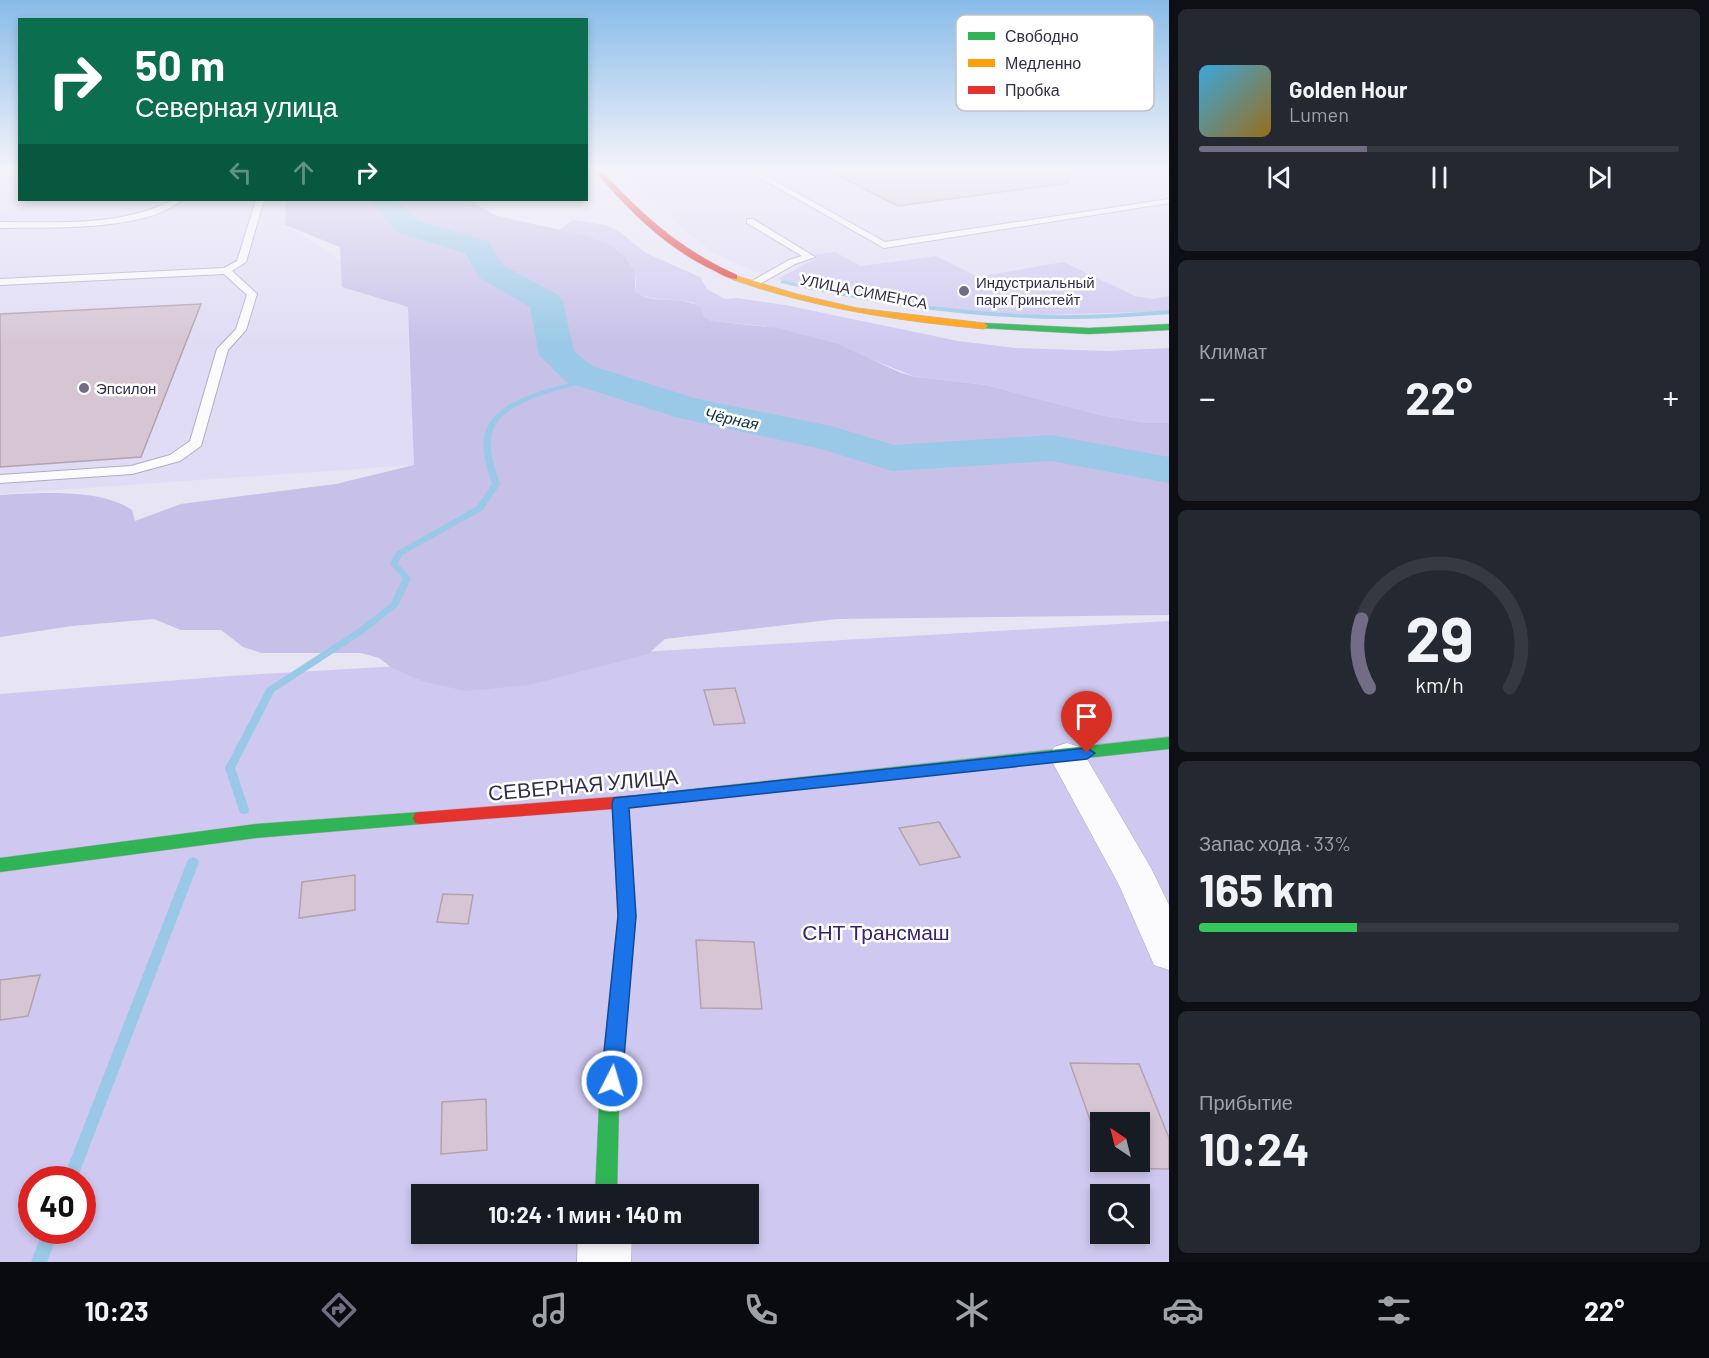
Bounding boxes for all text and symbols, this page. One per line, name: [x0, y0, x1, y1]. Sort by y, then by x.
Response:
legend: [956, 15, 1154, 111]
text: Свободно: [1005, 26, 1079, 45]
text: 50 m: [135, 39, 225, 89]
icon: right: [36, 42, 114, 120]
text: Медленно: [1005, 53, 1081, 72]
text: Golden Hour: [1289, 76, 1407, 102]
text: Пробка: [1005, 80, 1060, 99]
text: Северная улица: [135, 90, 338, 122]
text: Lumen: [1289, 102, 1349, 126]
icon: left: [224, 156, 257, 189]
icon: ahead: [287, 156, 320, 189]
icon: right: [350, 156, 383, 189]
icon: previous: [1263, 161, 1296, 194]
icon: pause: [1423, 161, 1456, 194]
icon: next: [1583, 161, 1616, 194]
street label: УЛИЦА СИМЕНСА: [799, 270, 929, 312]
place label: Индустриальный парк Гринстейт: [976, 273, 1095, 308]
marker: Индустриальный парк Гринстейт: [957, 284, 971, 298]
text: Климат: [1199, 339, 1267, 363]
text: 22°: [1405, 370, 1473, 424]
text: −: [1199, 377, 1216, 417]
text: +: [1662, 377, 1679, 417]
place label: Эпсилон: [96, 379, 156, 397]
marker: Эпсилон: [77, 381, 91, 395]
water label: Чёрная: [703, 403, 761, 433]
text: 29: [1405, 600, 1473, 674]
text: km/h: [1415, 672, 1463, 697]
pin: [1061, 691, 1112, 753]
icon: arrive: [1070, 700, 1103, 733]
street label: СЕВЕРНАЯ УЛИЦА: [487, 763, 679, 805]
text: Запас хода · 33%: [1199, 831, 1351, 855]
text: 165 km: [1199, 862, 1334, 916]
park label: СНТ Трансмаш: [802, 919, 950, 944]
position arrow: [580, 1049, 644, 1113]
text: Прибытие: [1199, 1090, 1293, 1114]
north arrow: [1090, 1112, 1150, 1172]
map controls: [1090, 1112, 1150, 1244]
text: 10:24: [1199, 1121, 1309, 1175]
speed limit sign: 40: [18, 1166, 96, 1244]
button: search: [1090, 1184, 1150, 1244]
text: 10:24 · 1 мин · 140 m: [488, 1201, 682, 1227]
icon: directions: [318, 1289, 360, 1331]
icon: music: [529, 1289, 571, 1331]
icon: phone: [740, 1289, 782, 1331]
icon: climate: [951, 1289, 993, 1331]
icon: car: [1162, 1289, 1204, 1331]
icon: filters: [1373, 1289, 1415, 1331]
text: 10:23: [85, 1294, 149, 1326]
text: 22°: [1584, 1294, 1624, 1326]

